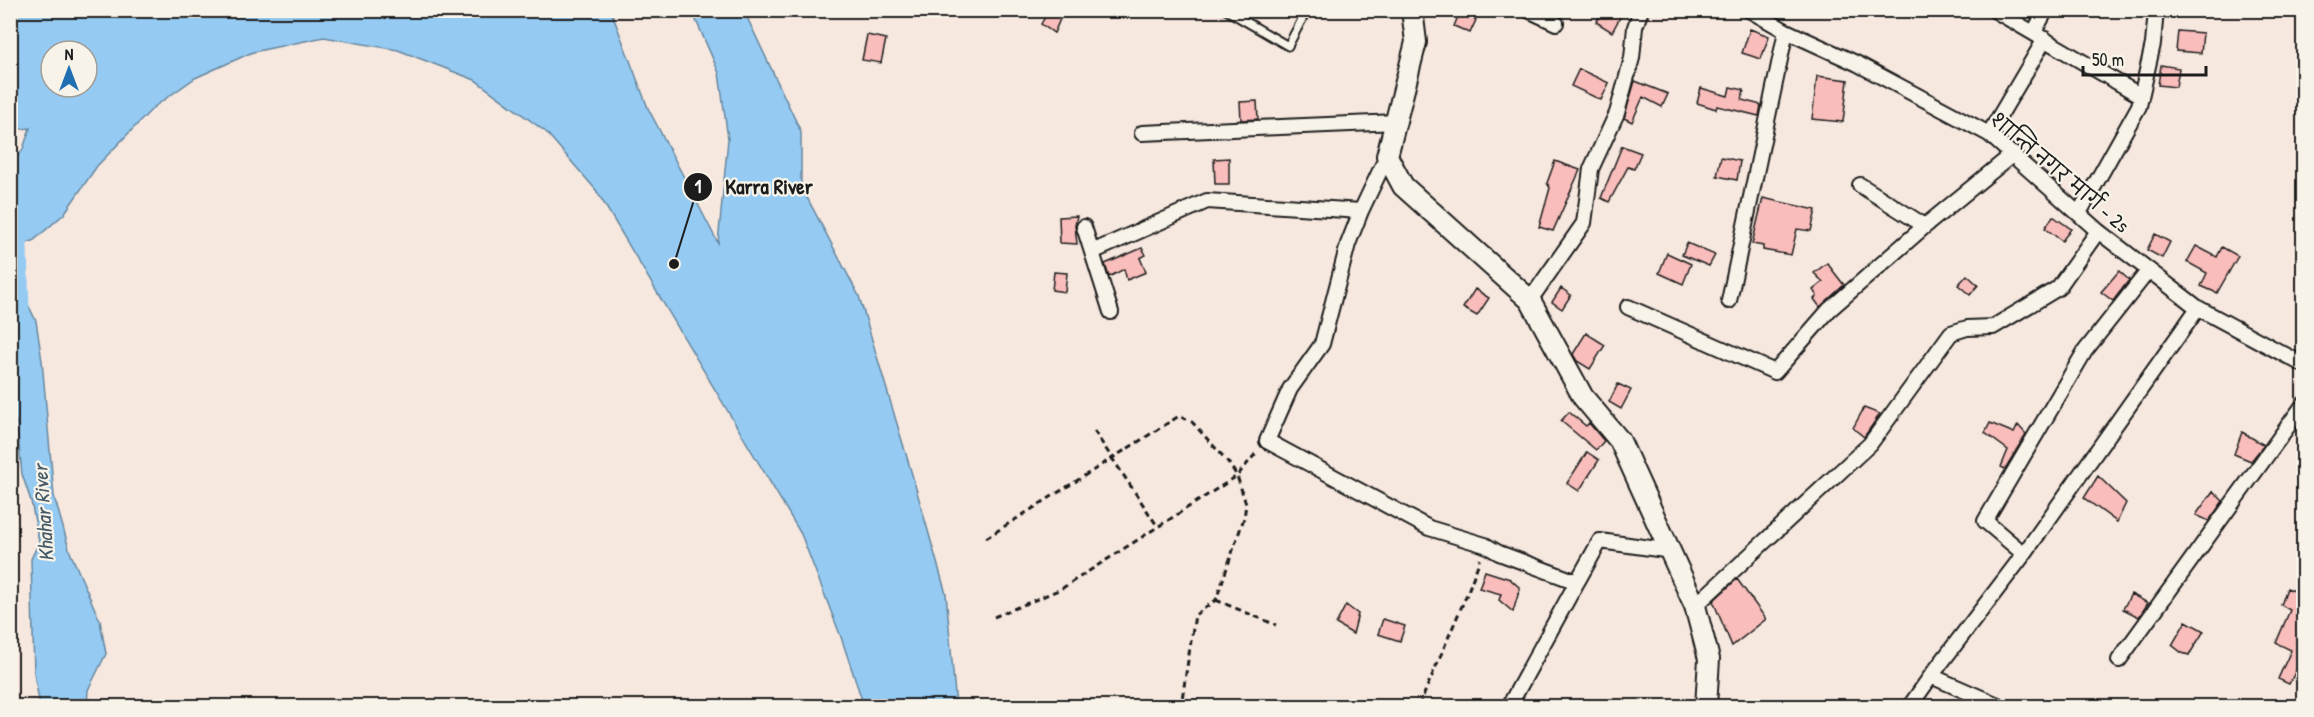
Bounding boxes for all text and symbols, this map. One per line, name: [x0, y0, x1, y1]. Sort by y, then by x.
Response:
north arrow: [39, 39, 99, 99]
scale bar: [2083, 39, 2206, 77]
text: N: [65, 43, 74, 65]
text: 50 m: [2092, 47, 2124, 72]
street label: शान्ति नगर मार्ग - 2s: [1985, 105, 2136, 238]
callout: Karra River: [683, 168, 825, 207]
text: Karra River: [725, 172, 814, 201]
text: 1: [695, 174, 702, 199]
water label: Khahar River: [25, 461, 61, 562]

